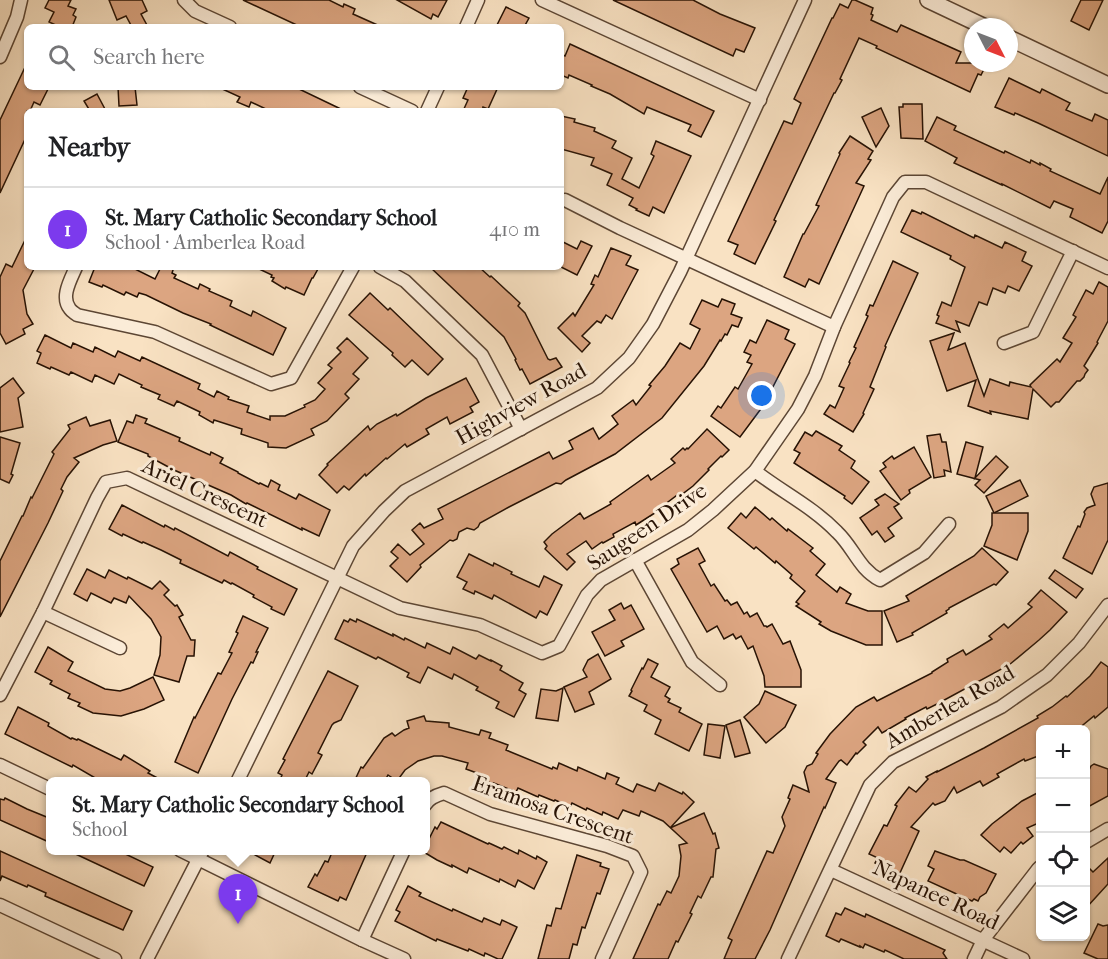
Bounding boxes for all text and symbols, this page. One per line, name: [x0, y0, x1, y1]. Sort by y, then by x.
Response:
north arrow: [964, 18, 1018, 72]
search box: [24, 24, 564, 90]
icon: search: [45, 41, 78, 74]
text: Search here: [93, 44, 205, 70]
text: Nearby: [48, 132, 130, 163]
text: St. Mary Catholic Secondary School: [105, 205, 437, 231]
text: 1: [64, 218, 71, 241]
text: 410 m: [489, 218, 540, 241]
text: School · Amberlea Road: [105, 231, 305, 254]
street label: Highview Road: [451, 357, 592, 451]
your location: [747, 381, 776, 410]
street label: Ariel Crescent: [137, 452, 272, 533]
street label: Saugeen Drive: [582, 477, 712, 577]
street label: Amberlea Road: [880, 659, 1020, 755]
map controls: [1036, 725, 1090, 941]
button: +: [1036, 725, 1090, 779]
street label: Eramosa Crescent: [469, 770, 637, 850]
popup: [46, 777, 430, 855]
button: −: [1036, 779, 1090, 833]
text: St. Mary Catholic Secondary School: [72, 792, 404, 818]
text: School: [72, 818, 128, 841]
button: locate: [1036, 833, 1090, 887]
street label: Napanee Road: [869, 854, 1004, 936]
pin: 1: [218, 874, 258, 924]
button: layers: [1036, 887, 1090, 941]

